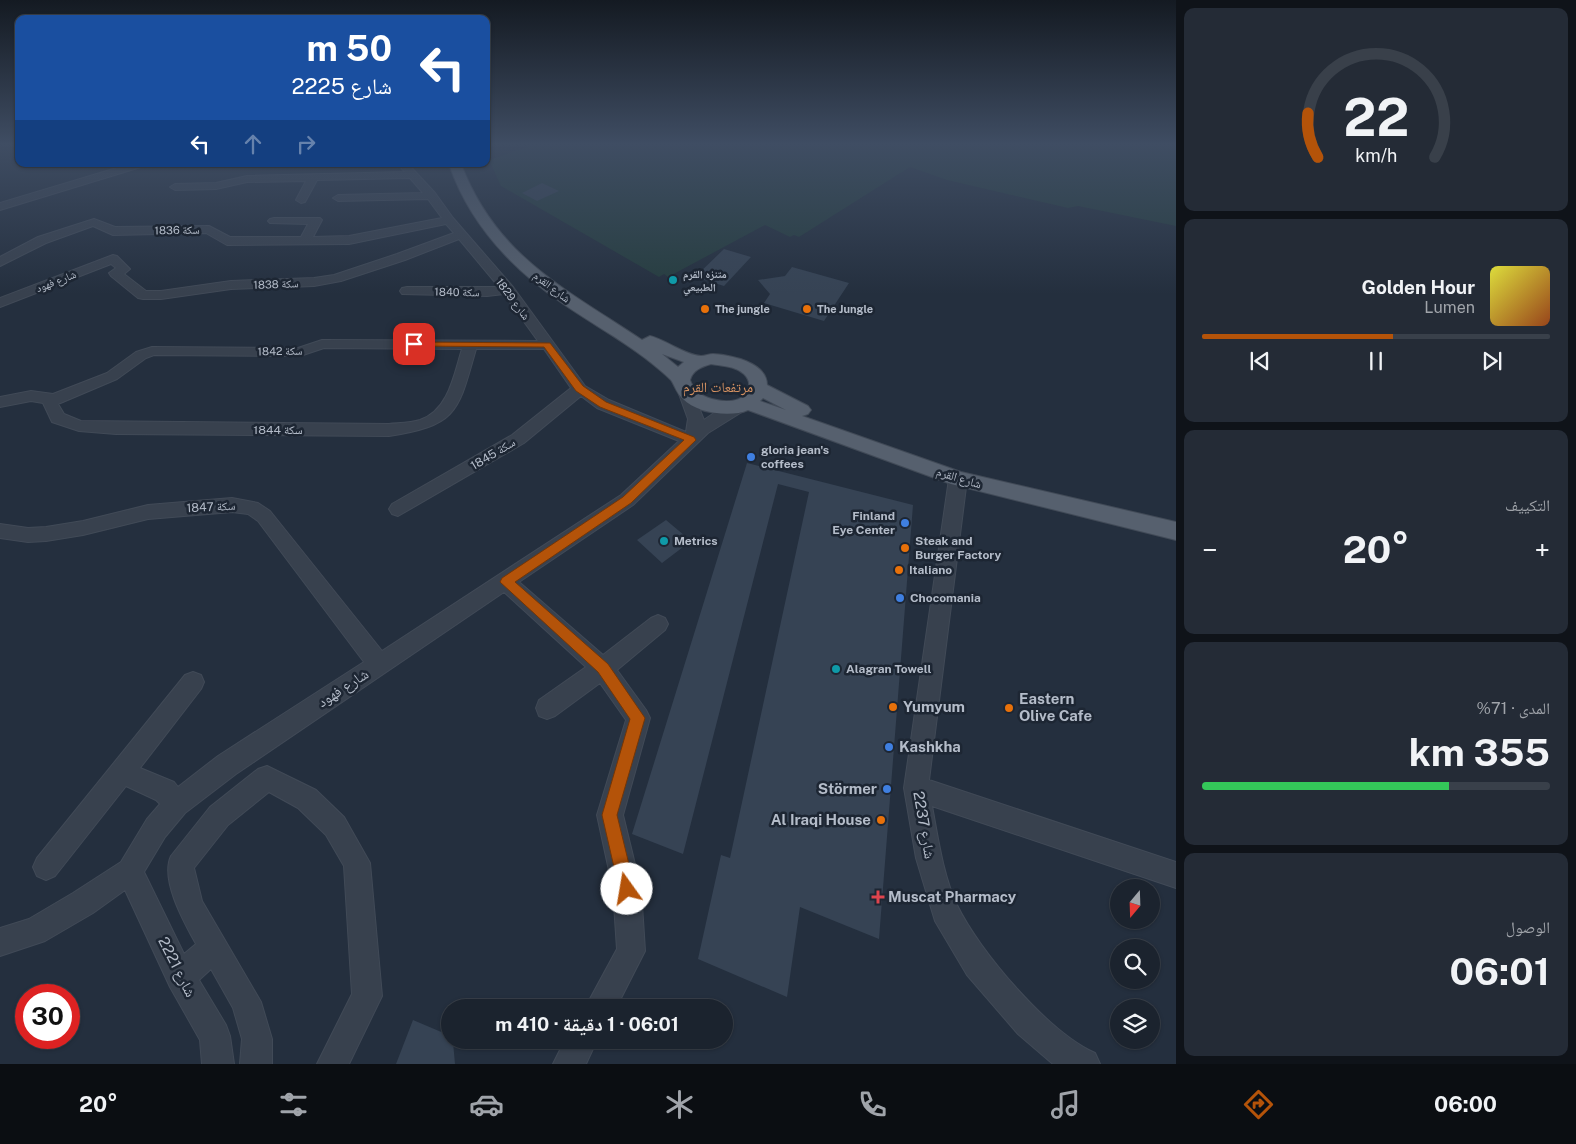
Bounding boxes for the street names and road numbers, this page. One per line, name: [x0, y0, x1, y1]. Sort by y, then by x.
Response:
street label: سكة 1836: [154, 224, 200, 236]
street label: شارع فهود: [34, 268, 78, 295]
street label: شارع القرم: [531, 269, 573, 305]
street label: 1829 شارع: [493, 276, 532, 323]
street label: 1838 سكة: [253, 277, 299, 291]
street label: سكة 1840: [434, 286, 480, 298]
street label: سكة 1842: [257, 345, 303, 357]
street label: سكة 1844: [253, 423, 303, 437]
street label: 1845 سكة: [468, 435, 518, 473]
street label: شارع القرم: [934, 465, 983, 492]
street label: سكة 1847: [186, 499, 236, 515]
street label: شارع فهود: [314, 665, 373, 712]
street label: 2237 شارع: [908, 790, 939, 860]
street label: شارع 2221: [153, 934, 200, 1001]

